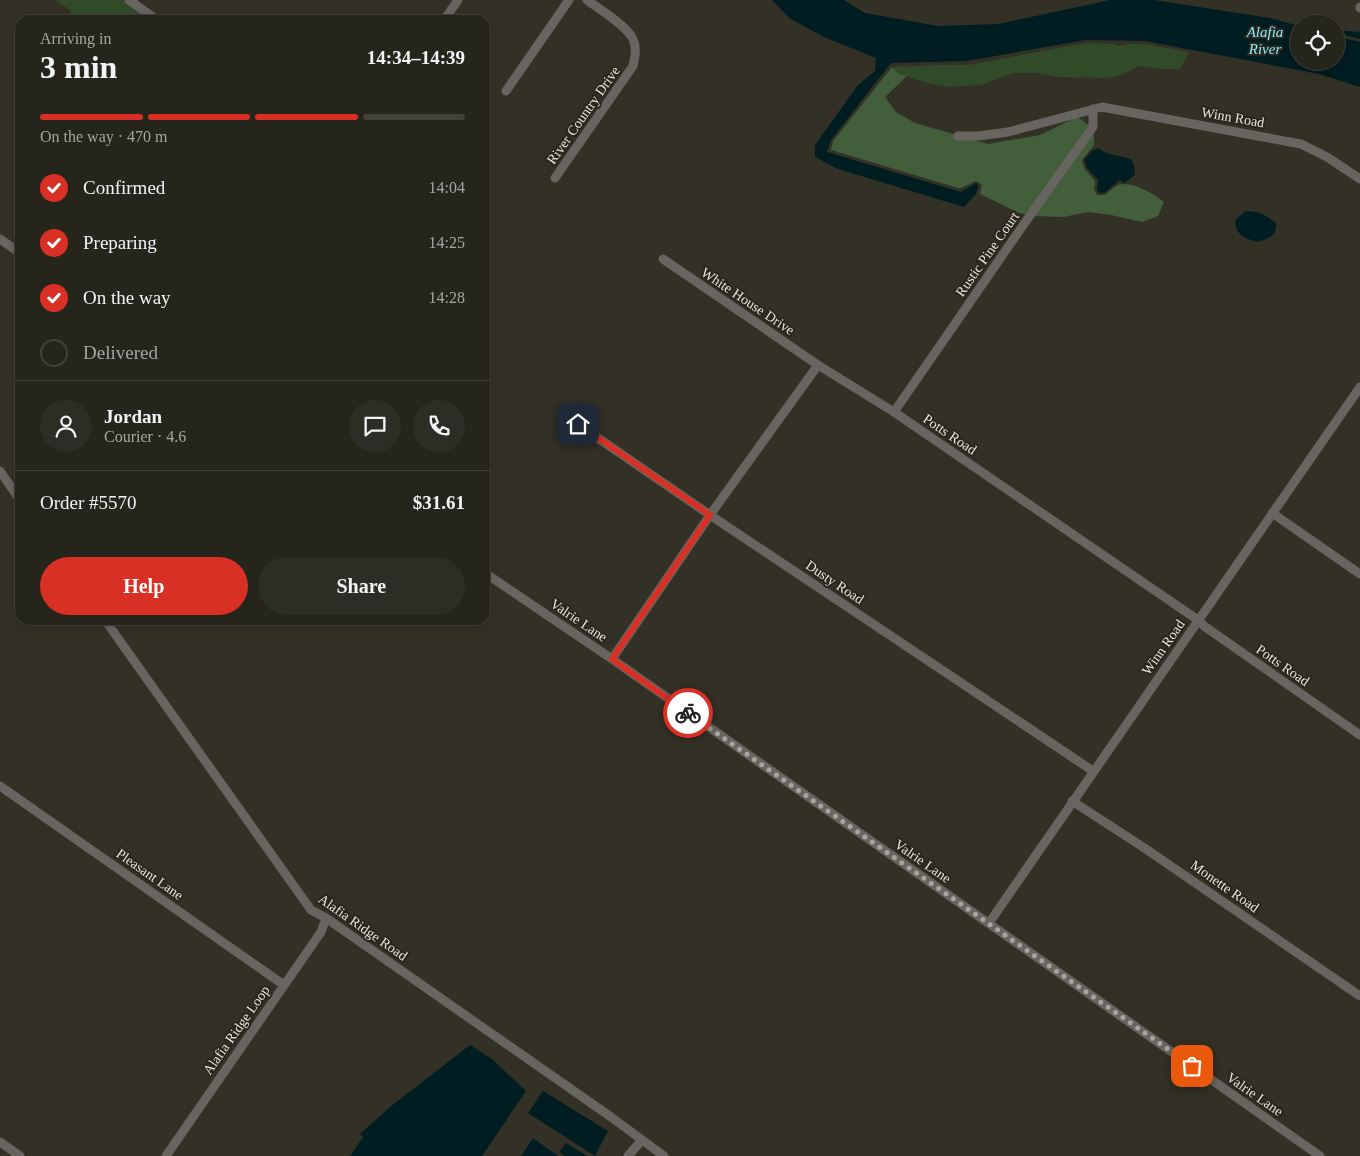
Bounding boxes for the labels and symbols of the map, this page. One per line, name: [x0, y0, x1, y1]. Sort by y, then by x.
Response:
water label: Alafia River: [1246, 24, 1283, 57]
street label: River Country Drive: [544, 64, 623, 167]
street label: Winn Road: [1200, 105, 1266, 130]
street label: Rustic Pine Court: [953, 209, 1022, 299]
street label: White House Drive: [698, 265, 797, 338]
pin: [557, 403, 599, 445]
street label: Potts Road: [920, 411, 979, 458]
street label: Dusty Road: [803, 558, 866, 607]
street label: Valrie Lane: [548, 596, 610, 645]
street label: Winn Road: [1139, 617, 1188, 678]
street label: Potts Road: [1253, 642, 1312, 689]
courier: [663, 688, 713, 738]
street label: Valrie Lane: [892, 837, 954, 886]
street label: Pleasant Lane: [113, 846, 186, 903]
street label: Monette Road: [1188, 857, 1262, 915]
street label: Alafia Ridge Road: [315, 891, 410, 964]
street label: Alafia Ridge Loop: [200, 983, 273, 1078]
pin: [1171, 1045, 1213, 1087]
street label: Valrie Lane: [1224, 1070, 1286, 1119]

